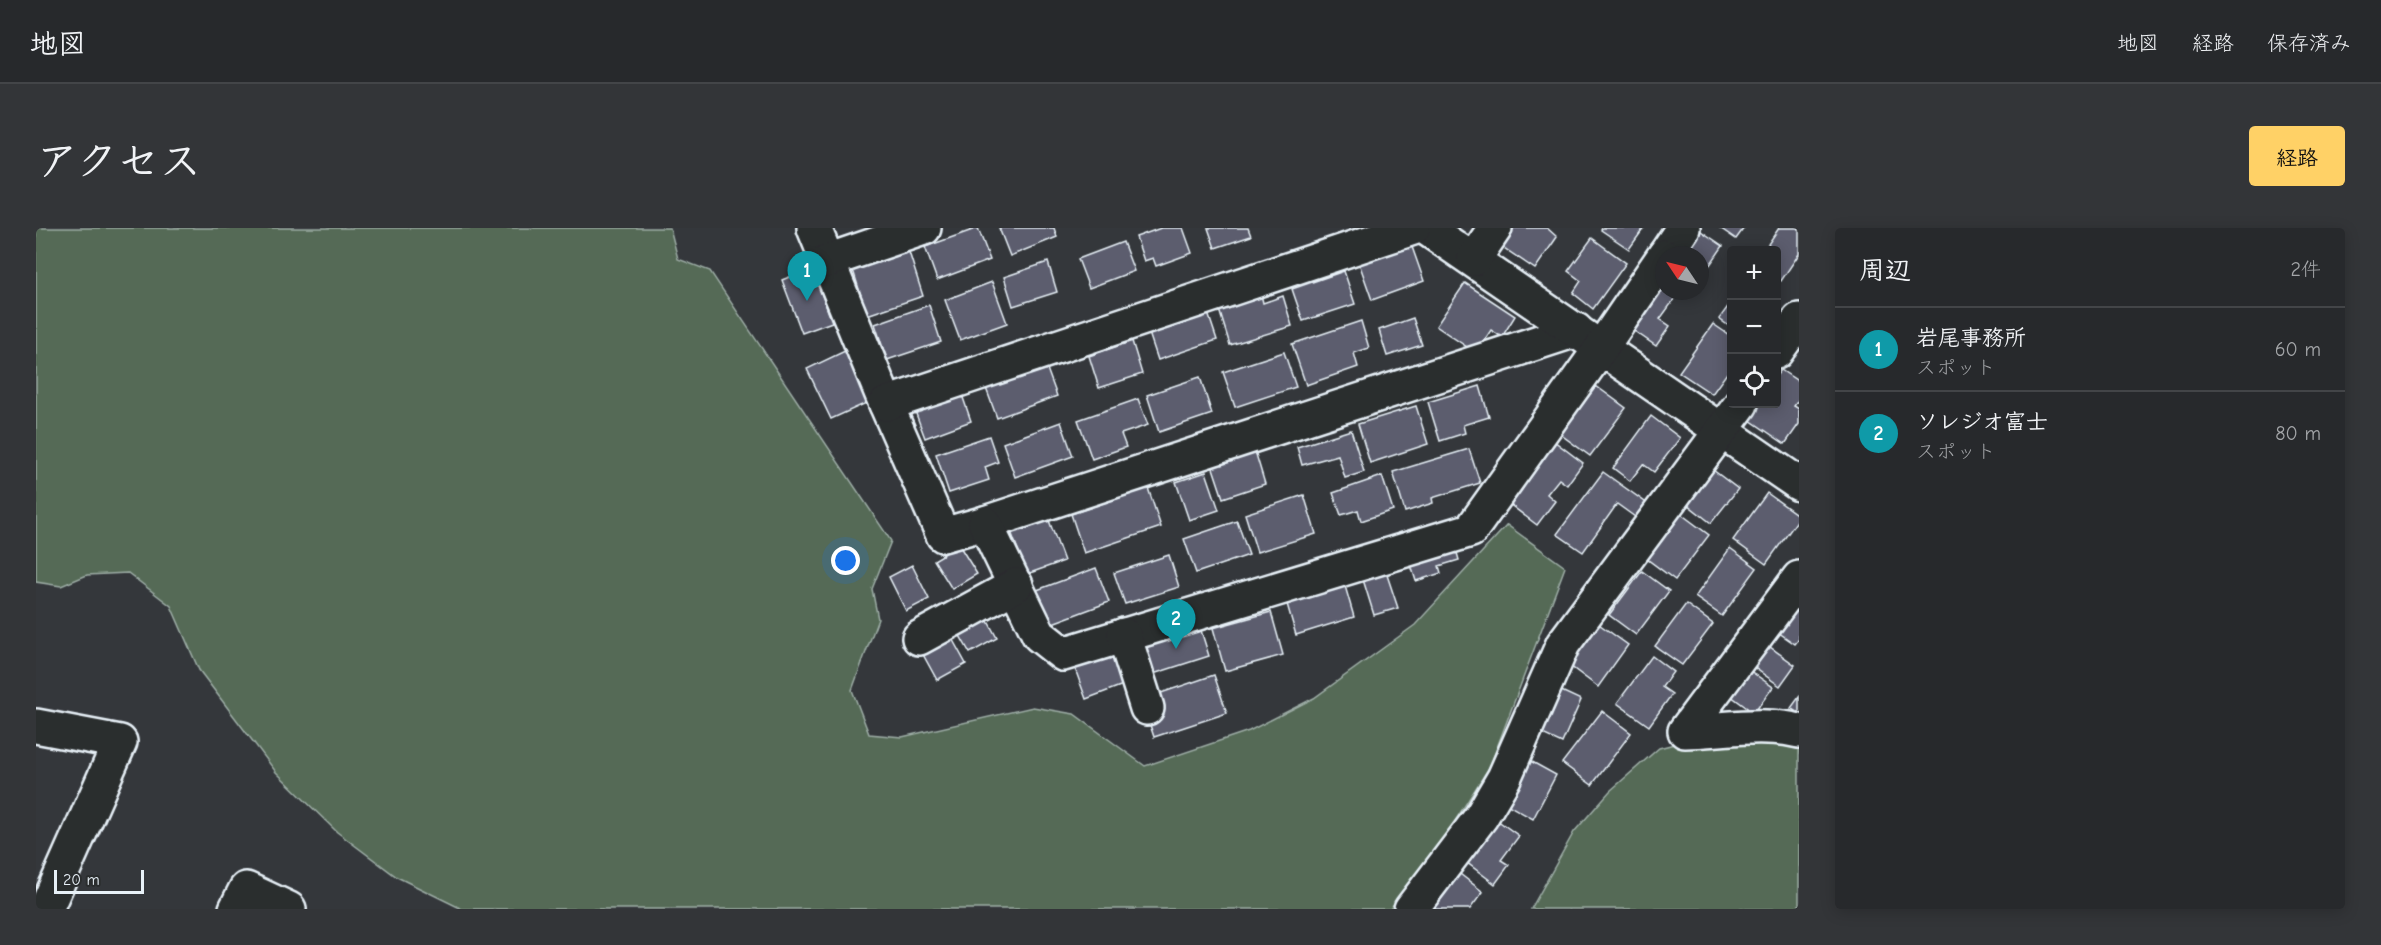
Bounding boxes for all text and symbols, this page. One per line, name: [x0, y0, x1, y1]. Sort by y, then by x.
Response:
text: 地図: [30, 28, 86, 60]
text: 地図: [2117, 31, 2159, 55]
text: 経路: [2192, 31, 2234, 55]
text: 保存済み: [2267, 31, 2351, 55]
button: 経路: [2249, 126, 2345, 186]
text: アクセス: [36, 137, 201, 186]
north arrow: [1655, 246, 1709, 300]
map controls: [1727, 246, 1781, 408]
button: +: [1727, 246, 1781, 300]
pin: 1: [788, 251, 826, 301]
text: 周辺: [1859, 256, 1911, 286]
text: 2件: [2291, 258, 2321, 281]
button: −: [1727, 300, 1781, 354]
text: 岩尾事務所: [1916, 325, 2026, 351]
text: 1: [1875, 338, 1882, 361]
text: 60 m: [2275, 338, 2321, 361]
button: locate: [1727, 354, 1781, 408]
text: スポット: [1916, 356, 1996, 379]
text: ソレジオ富士: [1916, 409, 2048, 435]
text: 2: [1874, 422, 1883, 445]
text: 80 m: [2275, 422, 2321, 445]
text: スポット: [1916, 440, 1996, 463]
your location: [831, 546, 860, 575]
pin: 2: [1156, 600, 1196, 649]
scale bar: [54, 867, 144, 894]
text: 20 m: [63, 871, 100, 889]

